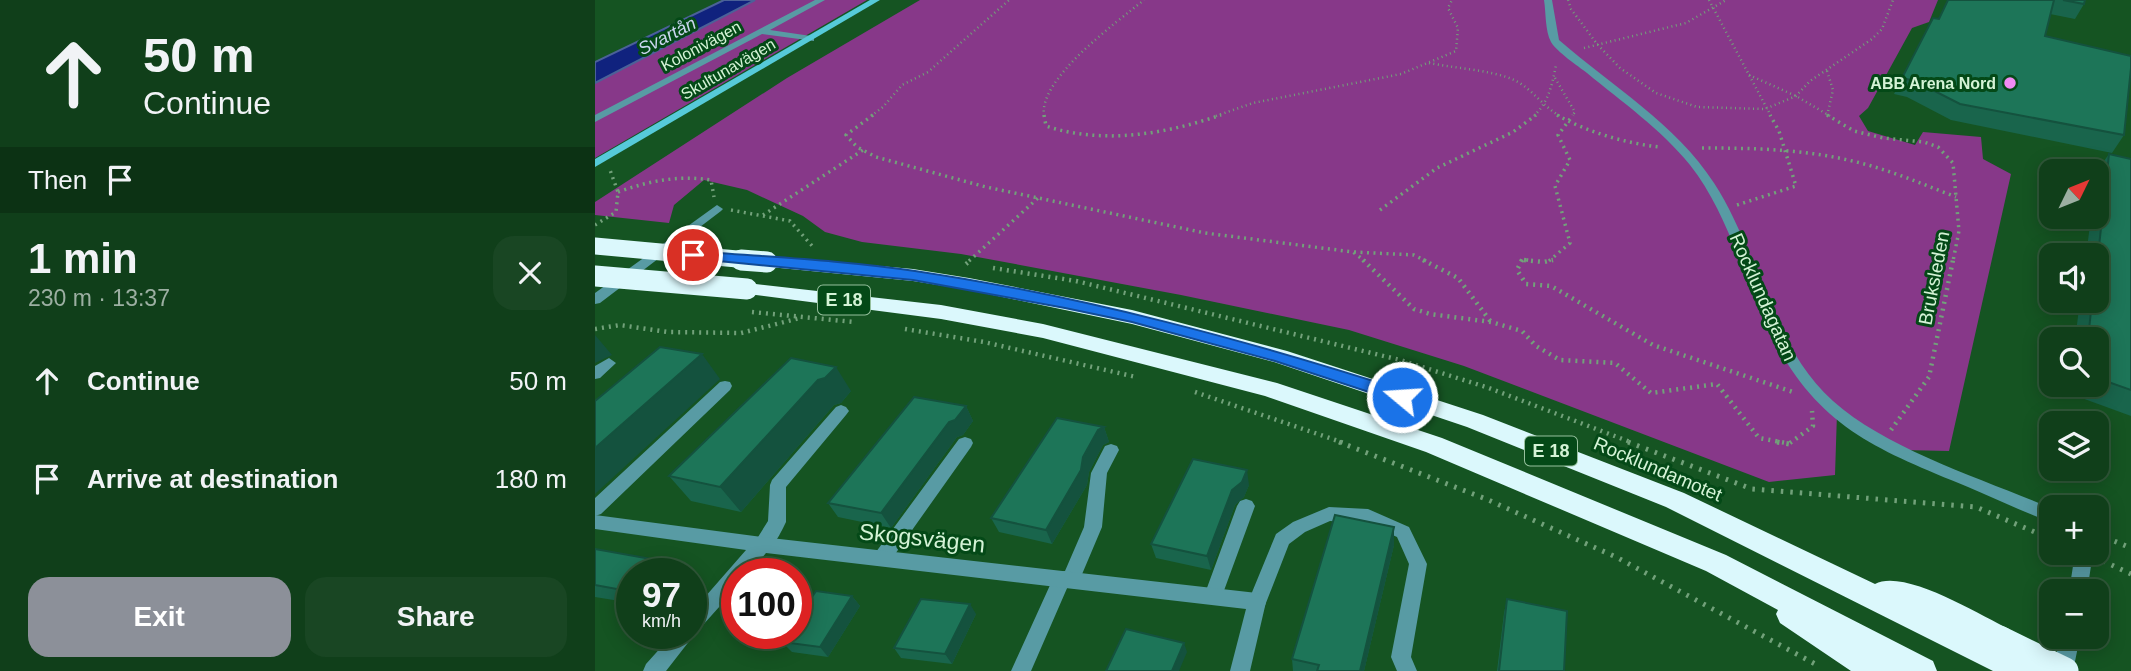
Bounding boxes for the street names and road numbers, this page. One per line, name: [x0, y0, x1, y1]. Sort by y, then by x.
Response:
street label: Kolonivägen: [658, 18, 744, 74]
street label: Skultunavägen: [678, 35, 778, 103]
street label: Bruksleden: [1915, 229, 1953, 327]
street label: Rocklundagatan: [1725, 230, 1801, 364]
road number: E 18: [818, 286, 870, 314]
street label: Rocklundamotet: [1591, 433, 1726, 506]
road number: E 18: [1525, 436, 1577, 466]
street label: Skogsvägen: [858, 518, 986, 558]

